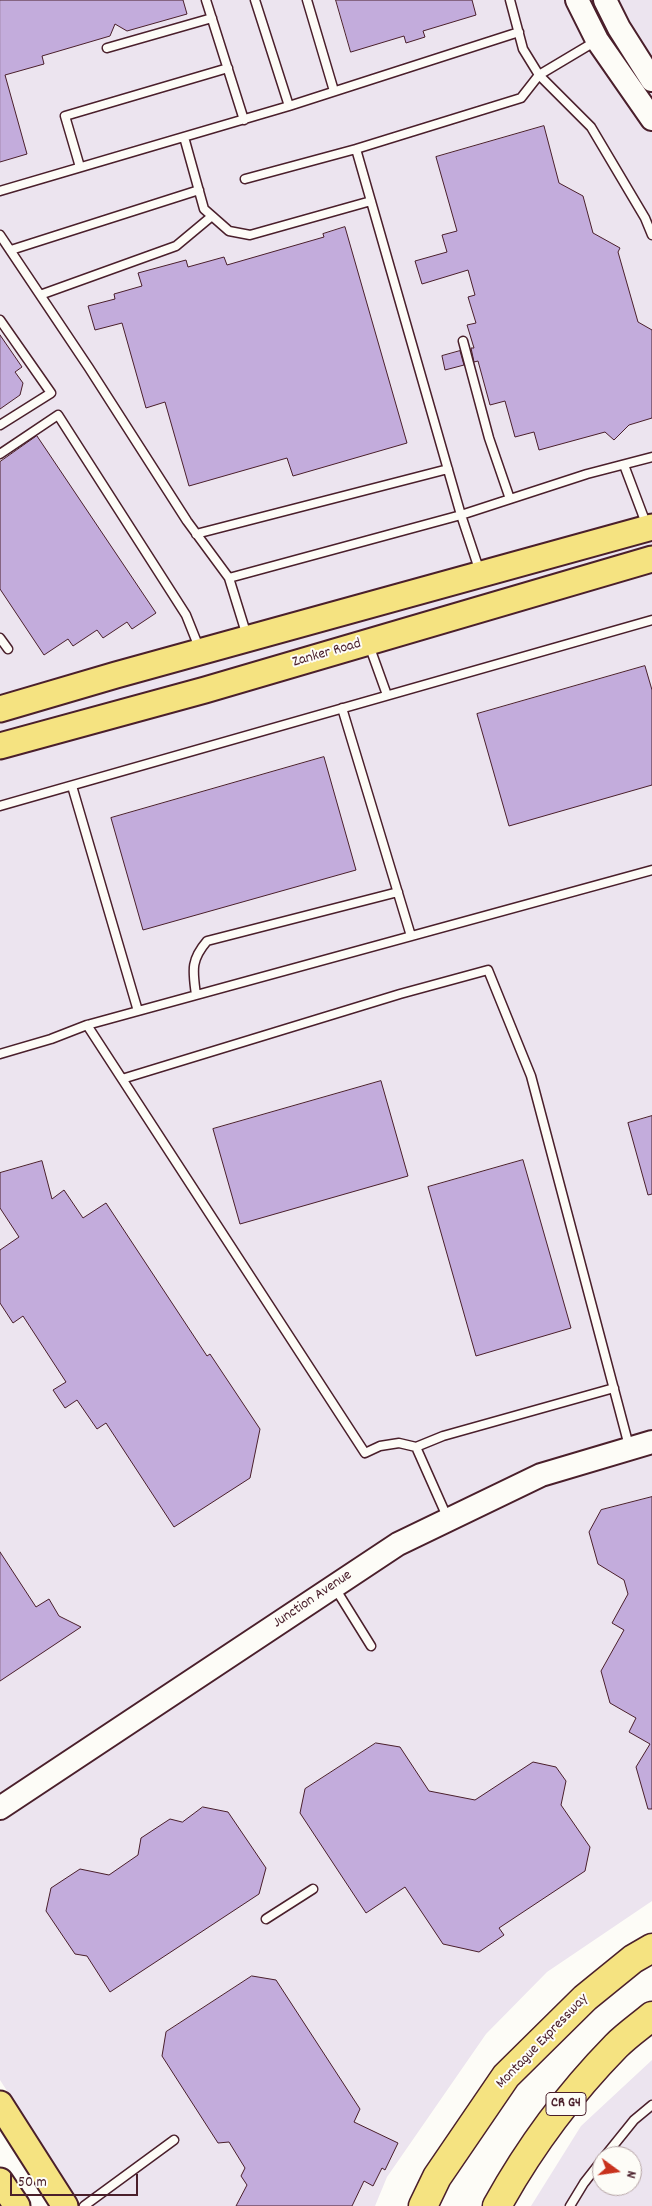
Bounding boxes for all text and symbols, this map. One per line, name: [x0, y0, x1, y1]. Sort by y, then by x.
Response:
street label: Zanker Road: [291, 636, 363, 672]
street label: Junction Avenue: [270, 1567, 356, 1633]
street label: Montague Expressway: [493, 1991, 593, 2093]
road number: CR G4: [546, 2092, 586, 2116]
north arrow: [592, 2146, 642, 2196]
scale bar: [12, 2164, 140, 2196]
text: N: [620, 2169, 641, 2180]
text: 50 m: [18, 2172, 47, 2194]

